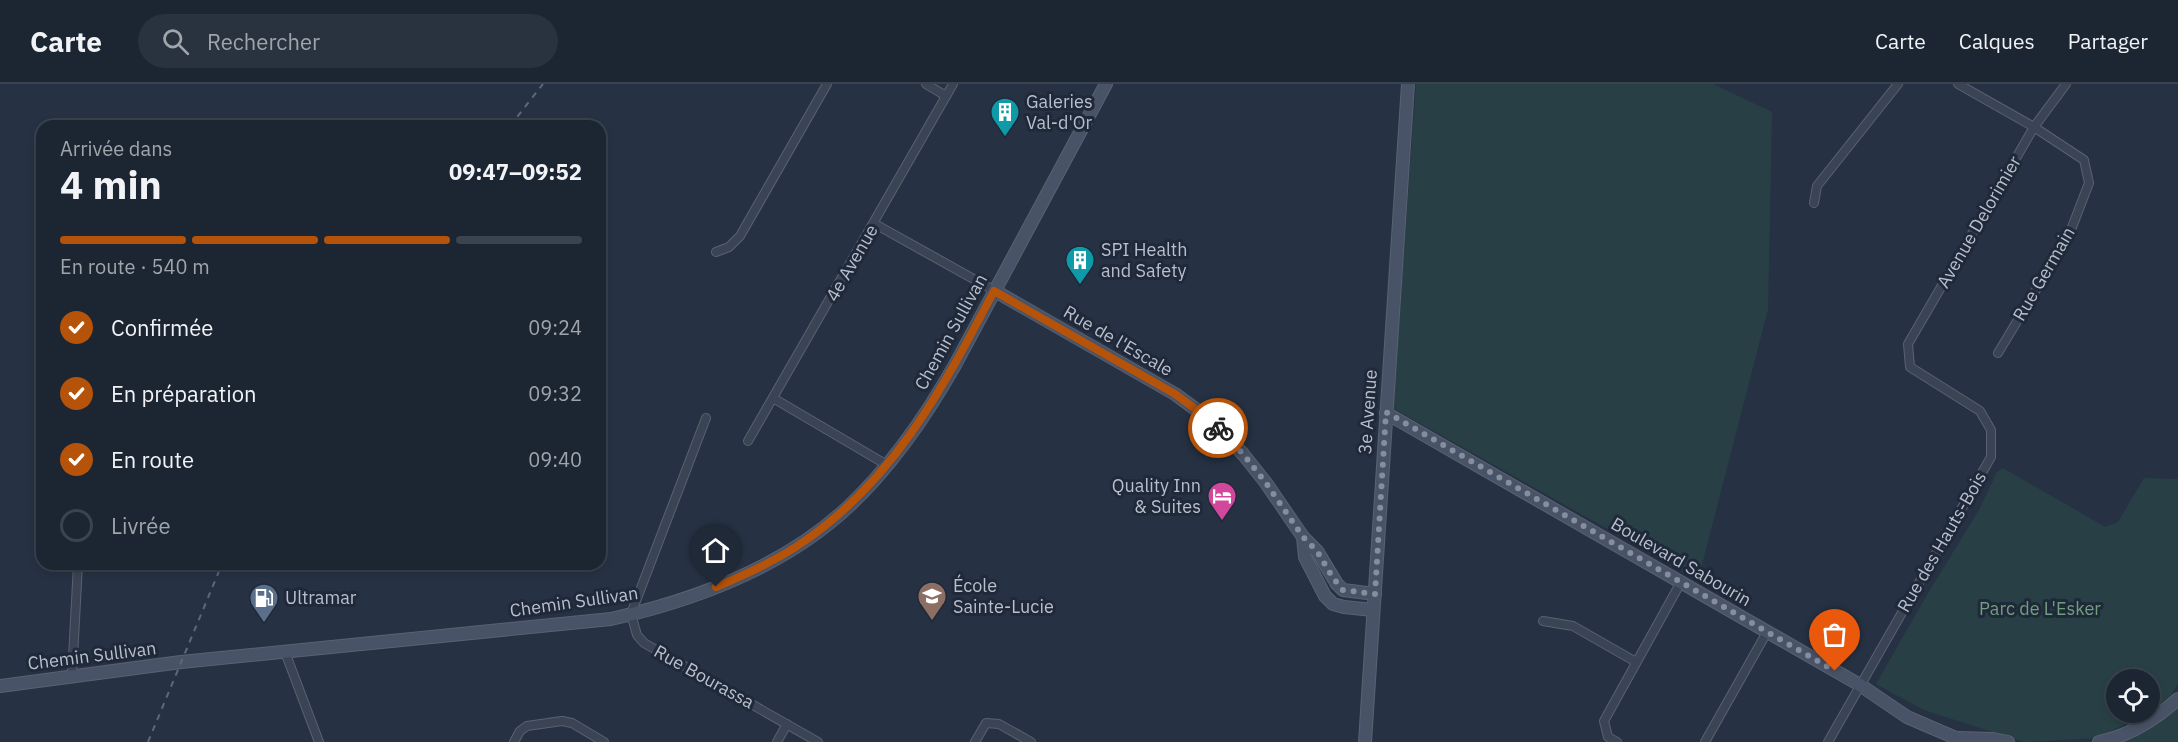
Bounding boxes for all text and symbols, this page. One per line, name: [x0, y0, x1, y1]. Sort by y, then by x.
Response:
search box: [138, 14, 558, 68]
text: Carte: [30, 23, 102, 60]
icon: search: [159, 25, 192, 58]
text: Rechercher: [207, 27, 320, 56]
text: Carte: [1875, 27, 1926, 55]
text: Calques: [1959, 27, 2035, 55]
text: Partager: [2068, 27, 2148, 55]
place label: Galeries Val-d'Or: [1026, 90, 1093, 134]
building icon: Galeries Val-d'Or: [989, 96, 1021, 138]
text: Arrivée dans: [60, 135, 172, 162]
street label: Avenue Delorimier: [1931, 151, 2026, 292]
text: 09:47–09:52: [449, 157, 582, 186]
text: 4 min: [60, 159, 162, 210]
street label: 4e Avenue: [820, 220, 883, 305]
street label: Rue Germain: [2007, 223, 2080, 325]
place label: SPI Health and Safety: [1101, 238, 1187, 282]
building icon: SPI Health and Safety: [1064, 244, 1096, 286]
text: En route · 540 m: [60, 253, 210, 280]
street label: Chemin Sullivan: [909, 270, 992, 394]
street label: Rue de l'Escale: [1059, 300, 1177, 381]
icon: check: [60, 311, 93, 344]
text: Confirmée: [111, 313, 213, 342]
text: 09:24: [528, 314, 582, 341]
street label: 3e Avenue: [1353, 369, 1382, 455]
icon: check: [60, 377, 93, 410]
text: En préparation: [111, 379, 257, 408]
text: 09:32: [528, 380, 582, 407]
courier: [1188, 398, 1248, 458]
icon: bike: [1202, 412, 1235, 445]
icon: check: [60, 443, 93, 476]
text: En route: [111, 445, 194, 474]
text: 09:40: [528, 446, 582, 473]
street label: Rue des Hauts-Bois: [1892, 467, 1991, 616]
place label: Quality Inn & Suites: [1112, 474, 1201, 518]
hotel icon: Quality Inn & Suites: [1206, 480, 1238, 522]
text: Livrée: [111, 511, 170, 540]
street label: Boulevard Sabourin: [1607, 512, 1756, 611]
pin: [690, 525, 741, 587]
icon: home: [699, 534, 732, 567]
place label: École Sainte-Lucie: [953, 574, 1054, 618]
school or university icon: École Sainte-Lucie: [916, 580, 948, 622]
street label: Chemin Sullivan: [508, 581, 640, 622]
fuel station icon: Ultramar: [248, 582, 280, 624]
place label: Ultramar: [285, 586, 357, 609]
park label: Parc de L'Esker: [1979, 597, 2101, 620]
pin: [1809, 609, 1860, 671]
icon: bag: [1818, 618, 1851, 651]
street label: Chemin Sullivan: [26, 636, 158, 675]
street label: Rue Bourassa: [650, 640, 759, 714]
map controls: [2106, 669, 2160, 723]
button: locate: [2106, 669, 2160, 723]

